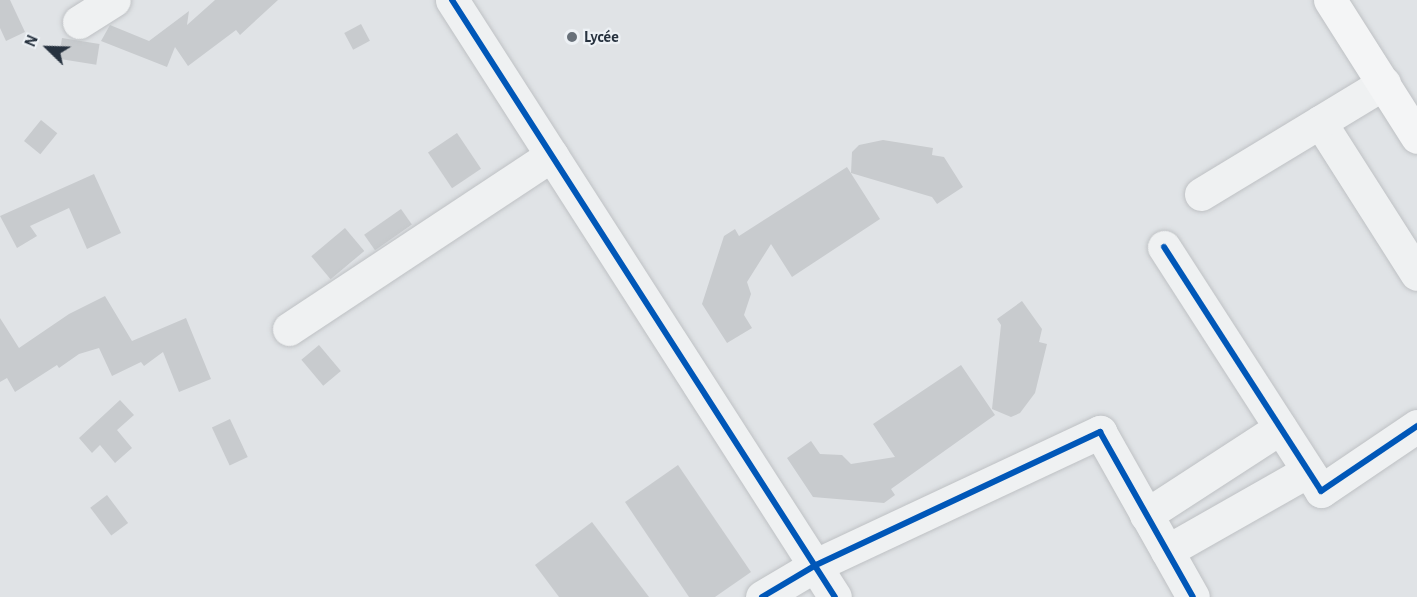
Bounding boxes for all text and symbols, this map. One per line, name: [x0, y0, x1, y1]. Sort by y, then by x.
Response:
north arrow: [18, 18, 78, 78]
place label: Lycée: [584, 27, 619, 47]
marker: Lycée: [565, 30, 579, 44]
text: N: [22, 33, 41, 49]

